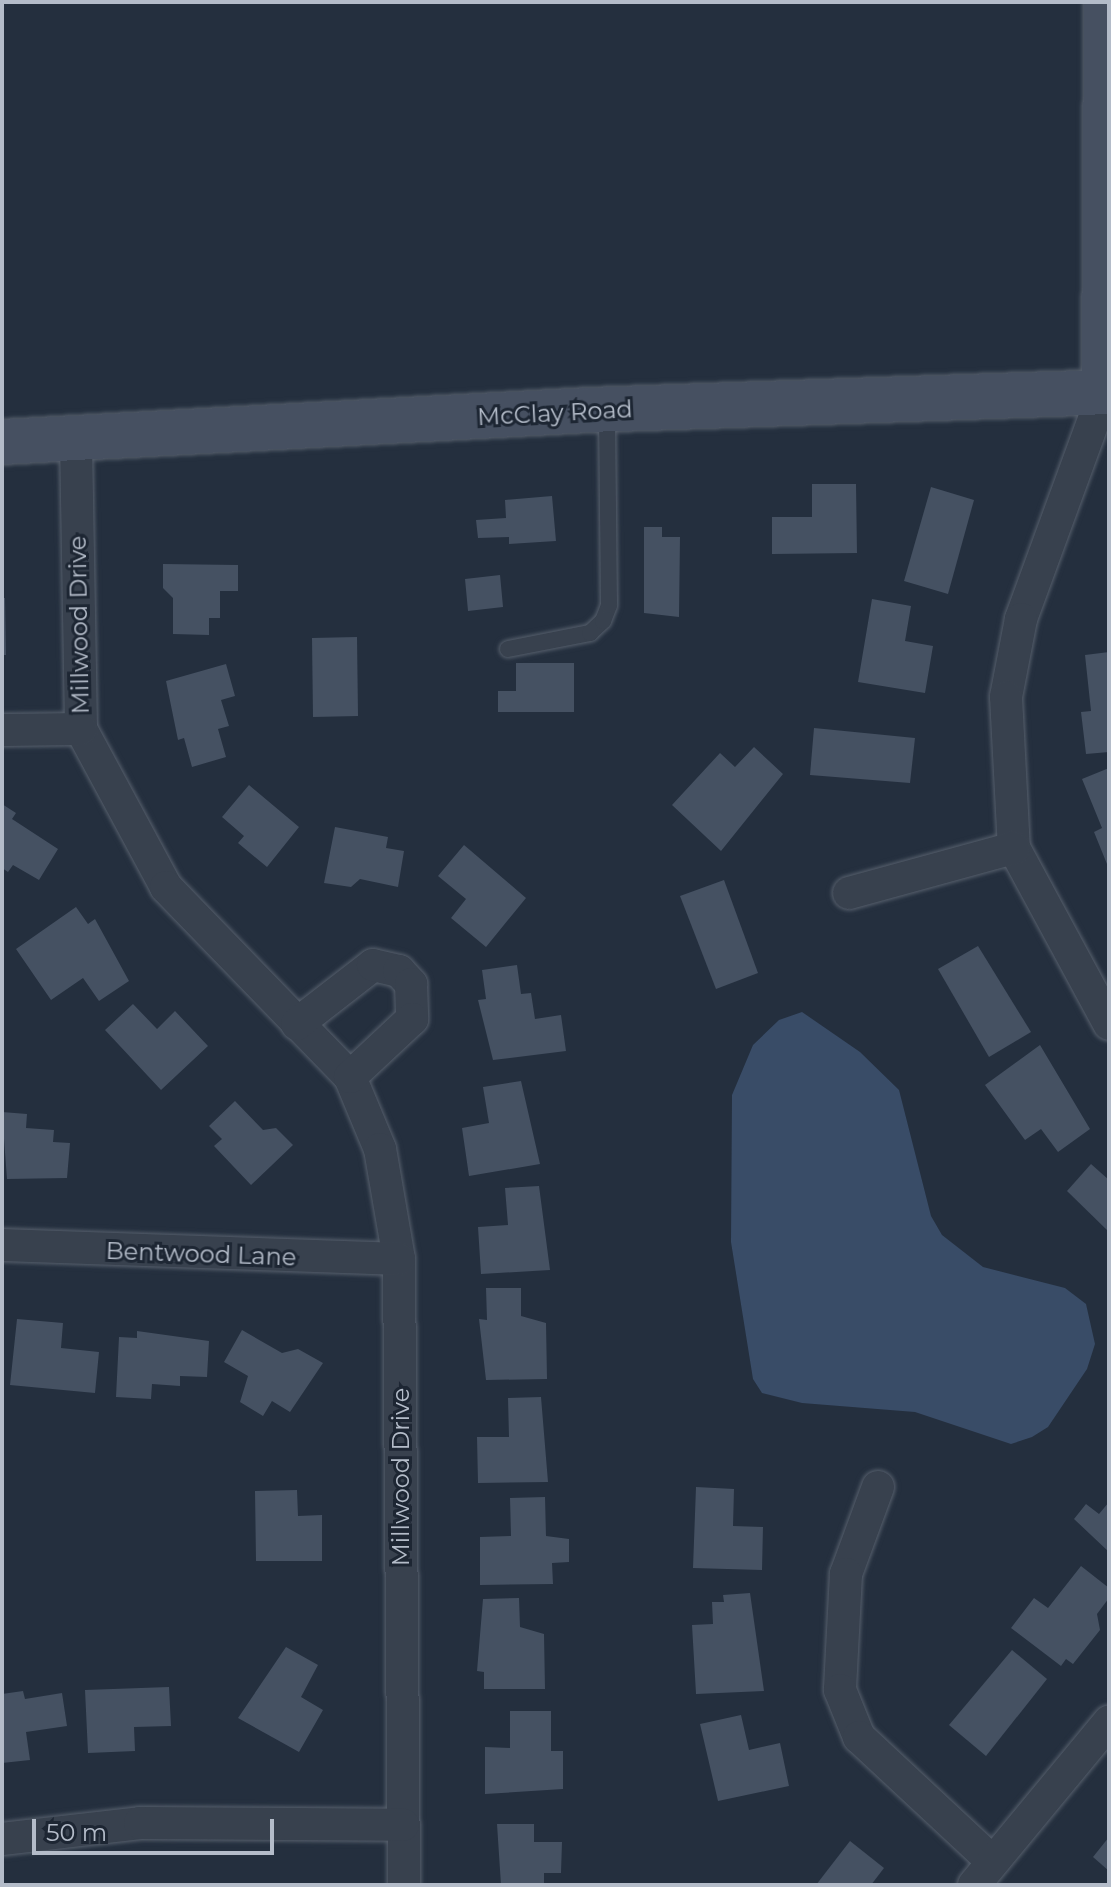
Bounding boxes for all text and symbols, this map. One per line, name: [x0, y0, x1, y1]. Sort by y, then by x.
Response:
street label: McClay Road: [477, 395, 633, 431]
street label: Millwood Drive: [63, 535, 95, 715]
street label: Bentwood Lane: [105, 1236, 297, 1272]
street label: Millwood Drive: [387, 1388, 415, 1566]
scale bar: [36, 1803, 278, 1853]
text: 50 m: [46, 1818, 107, 1847]

